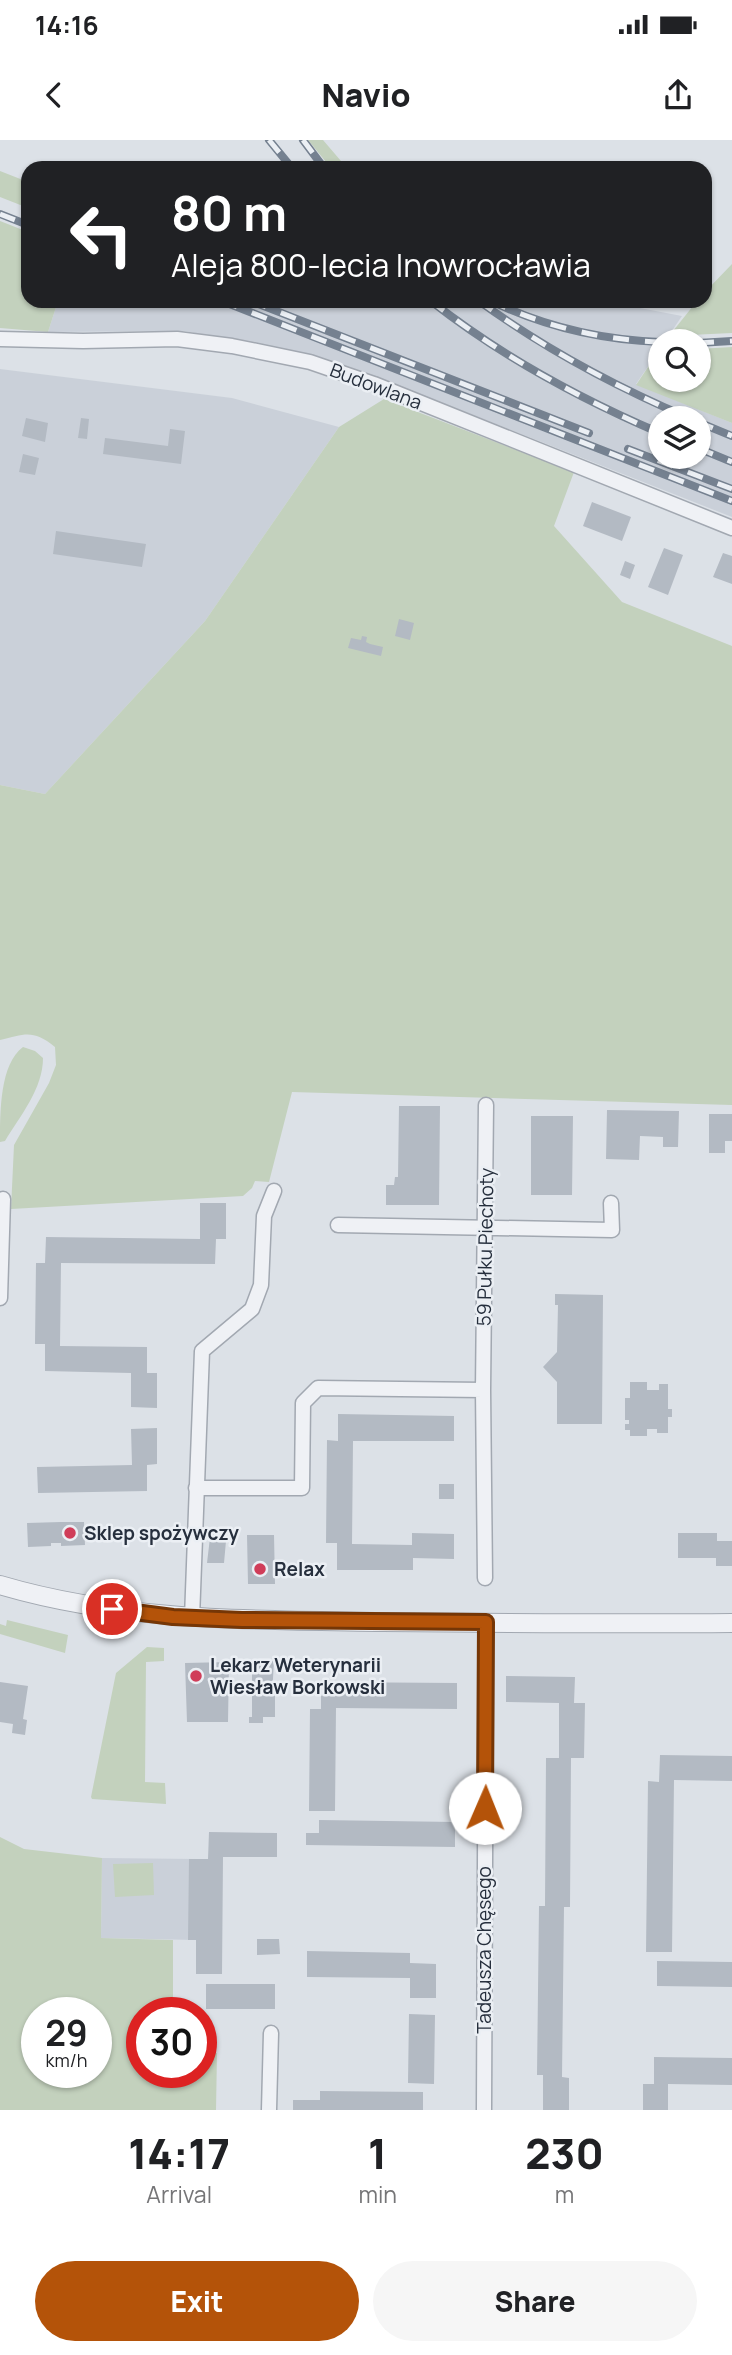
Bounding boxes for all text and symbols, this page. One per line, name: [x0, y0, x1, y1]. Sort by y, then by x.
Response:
text: 14:16: [35, 7, 99, 43]
text: Navio: [321, 73, 411, 117]
icon: back: [35, 76, 73, 114]
icon: share: [659, 76, 697, 114]
text: 80 m: [171, 179, 287, 246]
icon: left: [56, 189, 147, 280]
text: Aleja 800-lecia Inowrocławia: [171, 243, 591, 287]
map controls: [648, 329, 711, 469]
button: search: [648, 329, 711, 392]
street label: Budowlana: [326, 357, 426, 415]
button: layers: [648, 406, 711, 469]
street label: 59 Pułku Piechoty: [471, 1168, 499, 1326]
place label: Sklep spożywczy: [84, 1520, 239, 1546]
marker: Sklep spożywczy: [62, 1525, 78, 1541]
place label: Relax: [274, 1556, 325, 1582]
marker: Relax: [252, 1561, 268, 1577]
pin: [82, 1579, 142, 1639]
icon: arrive: [93, 1590, 131, 1628]
place label: Lekarz Weterynarii Wiesław Borkowski: [210, 1652, 385, 1700]
marker: Lekarz Weterynarii Wiesław Borkowski: [188, 1668, 204, 1684]
position arrow: [448, 1771, 522, 1845]
street label: Tadeusza Chęsego: [471, 1866, 497, 2034]
speed limit sign: 30: [126, 1997, 217, 2088]
text: 29: [45, 2009, 88, 2057]
text: km/h: [46, 2048, 87, 2072]
text: 14:17: [128, 2124, 230, 2182]
text: 1: [368, 2124, 387, 2182]
text: 230: [525, 2124, 604, 2182]
text: Arrival: [146, 2178, 212, 2210]
text: min: [358, 2178, 397, 2210]
text: m: [555, 2178, 574, 2210]
button: Exit: [35, 2261, 359, 2341]
button: Share: [373, 2261, 697, 2341]

